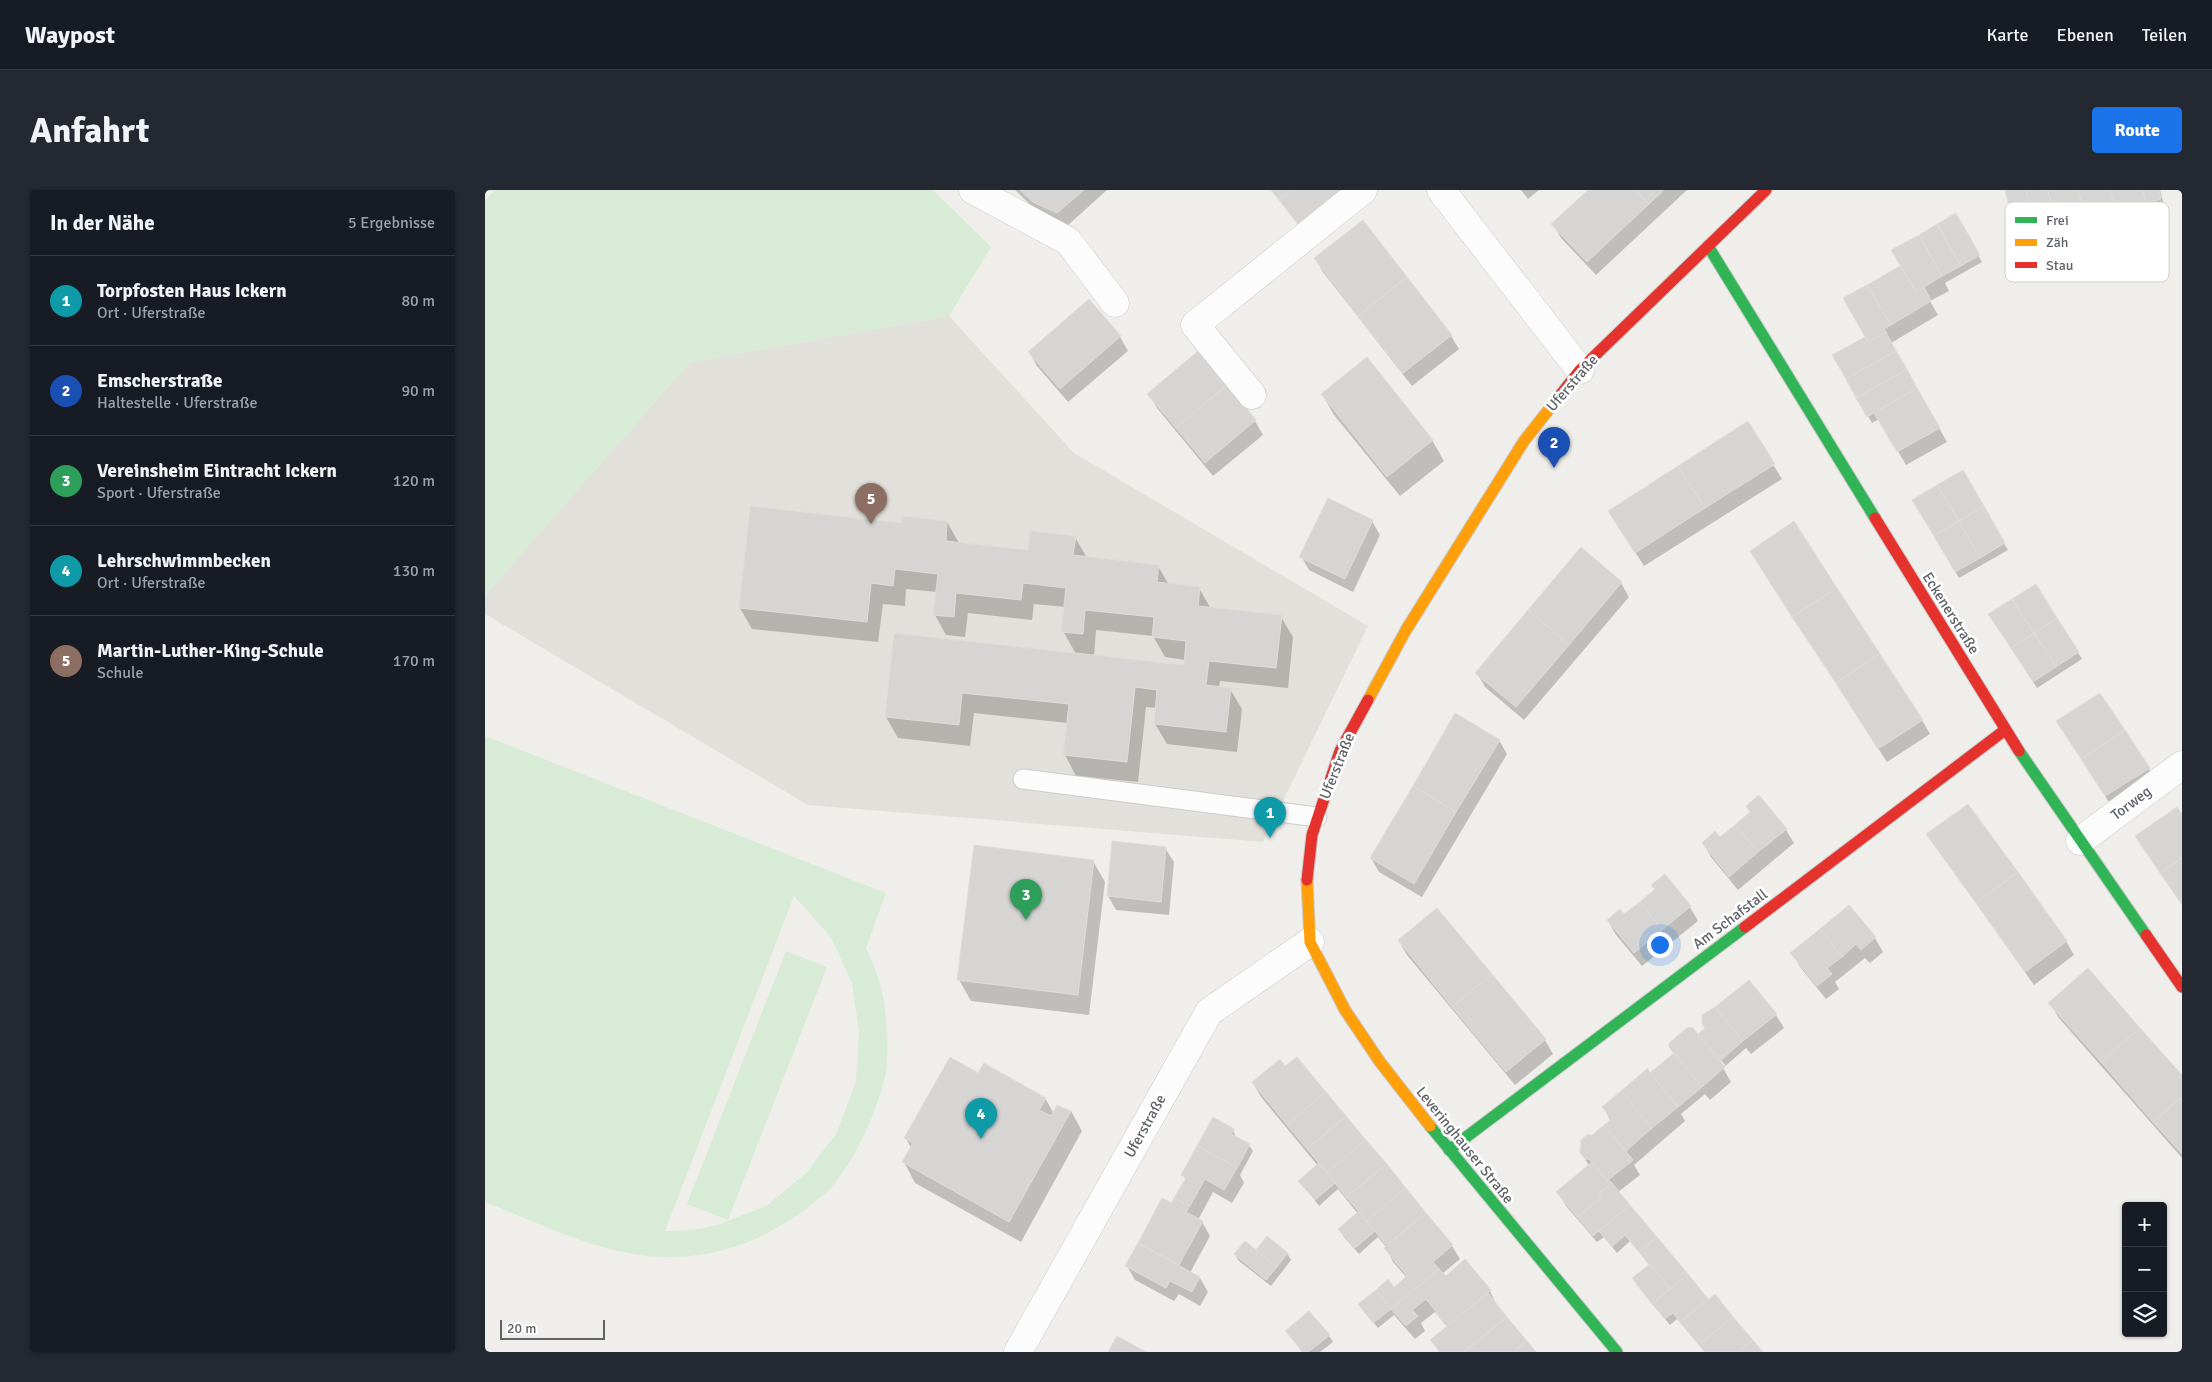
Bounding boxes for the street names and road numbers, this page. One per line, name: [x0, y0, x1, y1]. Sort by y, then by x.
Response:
street label: Uferstraße: [1542, 351, 1602, 415]
street label: Eckenerstraße: [1919, 569, 1983, 657]
street label: Uferstraße: [1316, 730, 1358, 802]
street label: Torweg: [2107, 782, 2155, 824]
street label: Am Schafstall: [1689, 885, 1771, 953]
street label: Leveringhauser Straße: [1412, 1083, 1518, 1207]
street label: Uferstraße: [1120, 1091, 1170, 1161]

